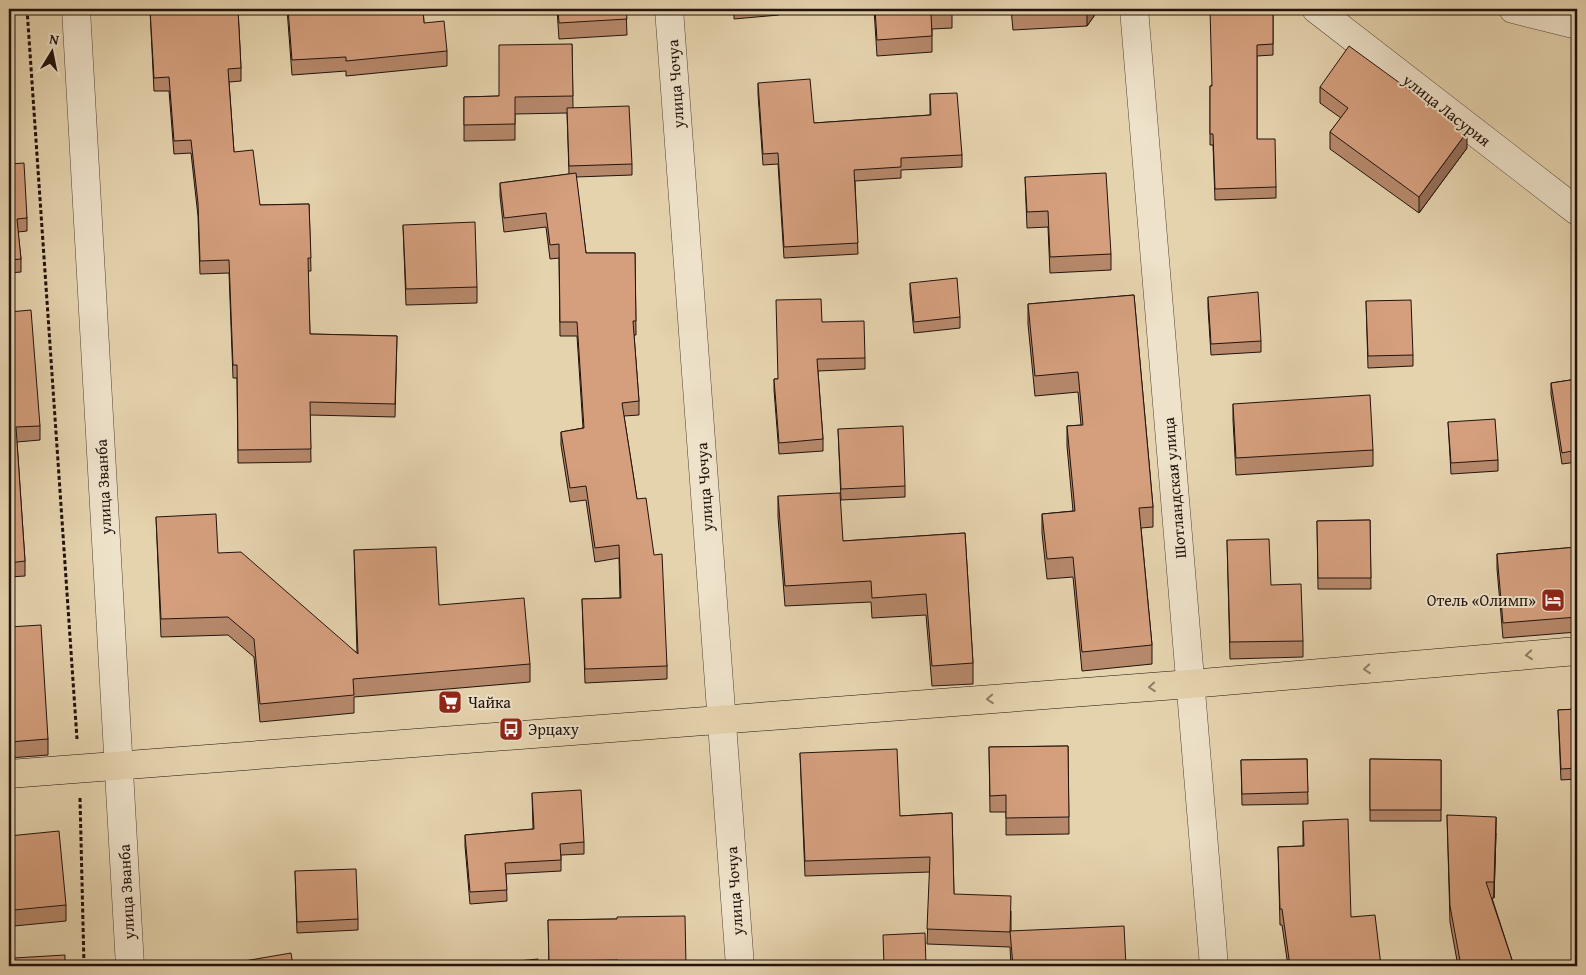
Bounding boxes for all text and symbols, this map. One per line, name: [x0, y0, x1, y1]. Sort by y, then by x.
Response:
north arrow: [28, 28, 78, 78]
text: N: [48, 29, 61, 50]
street label: улица Чочуа: [660, 38, 690, 130]
street label: улица Ласурия: [1397, 67, 1496, 152]
street label: Шотландская улица: [1156, 416, 1192, 560]
street label: улица Званба: [88, 438, 118, 536]
street label: улица Чочуа: [689, 441, 719, 533]
hotel icon: Отель «Олимп»: [1540, 587, 1566, 613]
place label: Отель «Олимп»: [1427, 588, 1536, 612]
one-way arrow: [1524, 649, 1532, 660]
one-way arrow: [1362, 663, 1370, 674]
one-way arrow: [1148, 681, 1156, 692]
supermarket icon: Чайка: [437, 689, 463, 715]
place label: Чайка: [468, 690, 511, 714]
one-way arrow: [986, 694, 994, 705]
bus stop icon: Эрцаху: [498, 716, 524, 742]
place label: Эрцаху: [528, 717, 579, 741]
street label: улица Званба: [111, 843, 141, 941]
street label: улица Чочуа: [719, 845, 749, 937]

